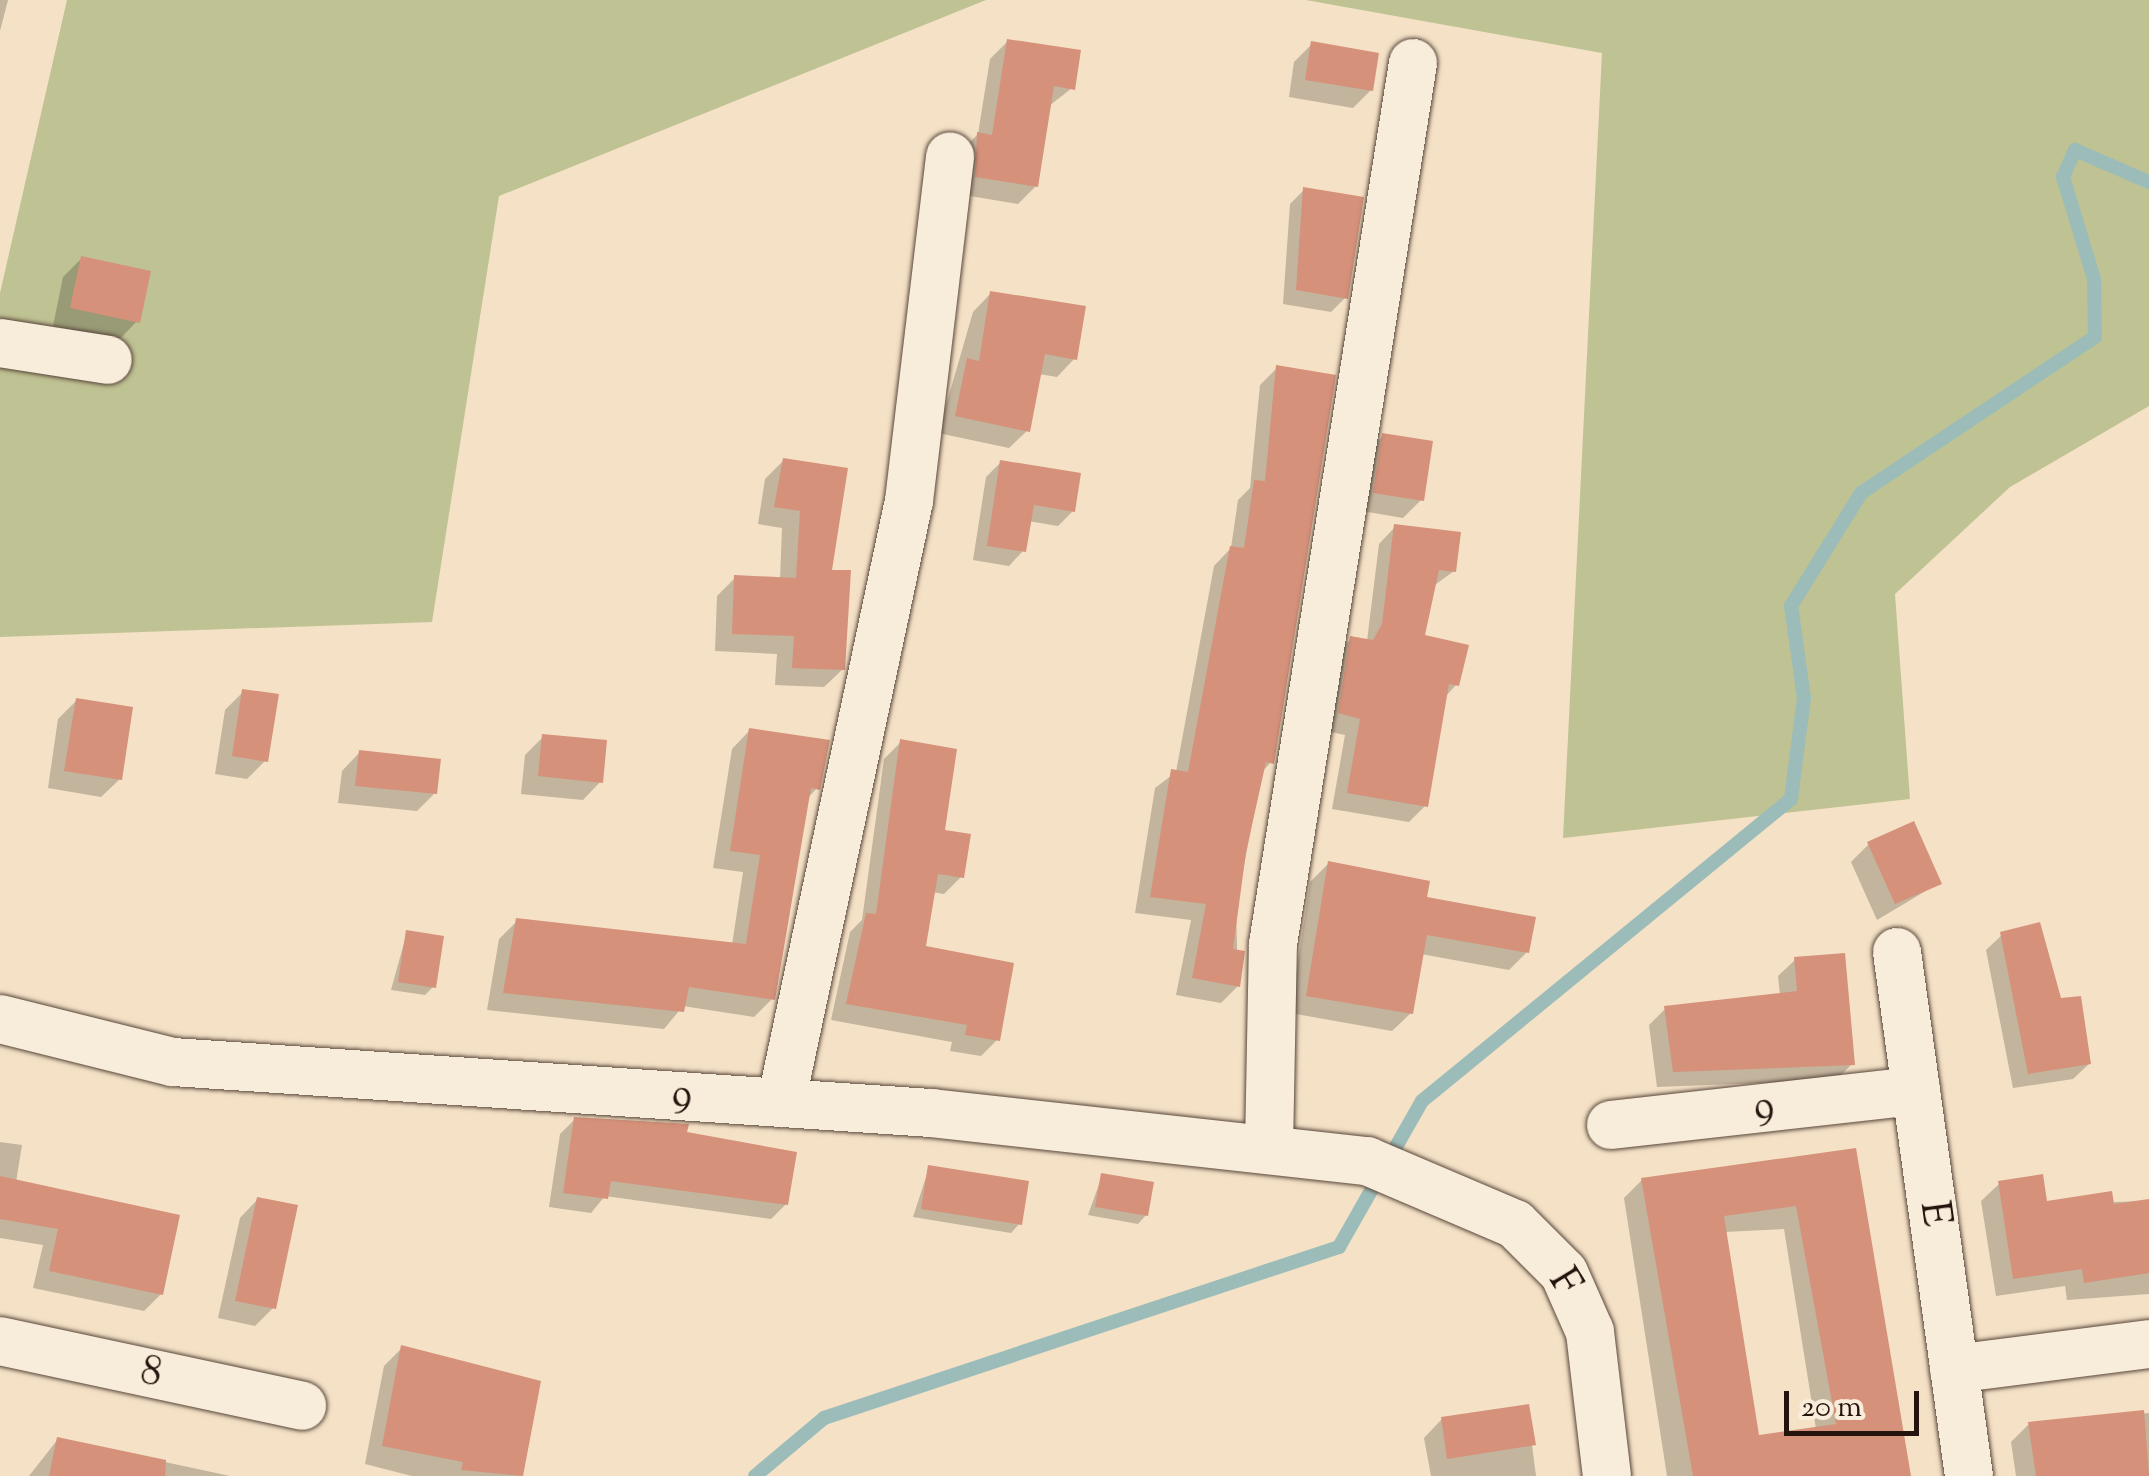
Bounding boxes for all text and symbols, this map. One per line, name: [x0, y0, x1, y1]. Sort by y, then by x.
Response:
street label: 9: [670, 1070, 694, 1122]
street label: 9: [1751, 1082, 1777, 1134]
street label: E: [1906, 1198, 1960, 1230]
street label: F: [1535, 1260, 1591, 1306]
street label: 8: [135, 1347, 167, 1401]
scale bar: [1789, 1371, 1924, 1433]
text: 20 m: [1801, 1387, 1862, 1430]

